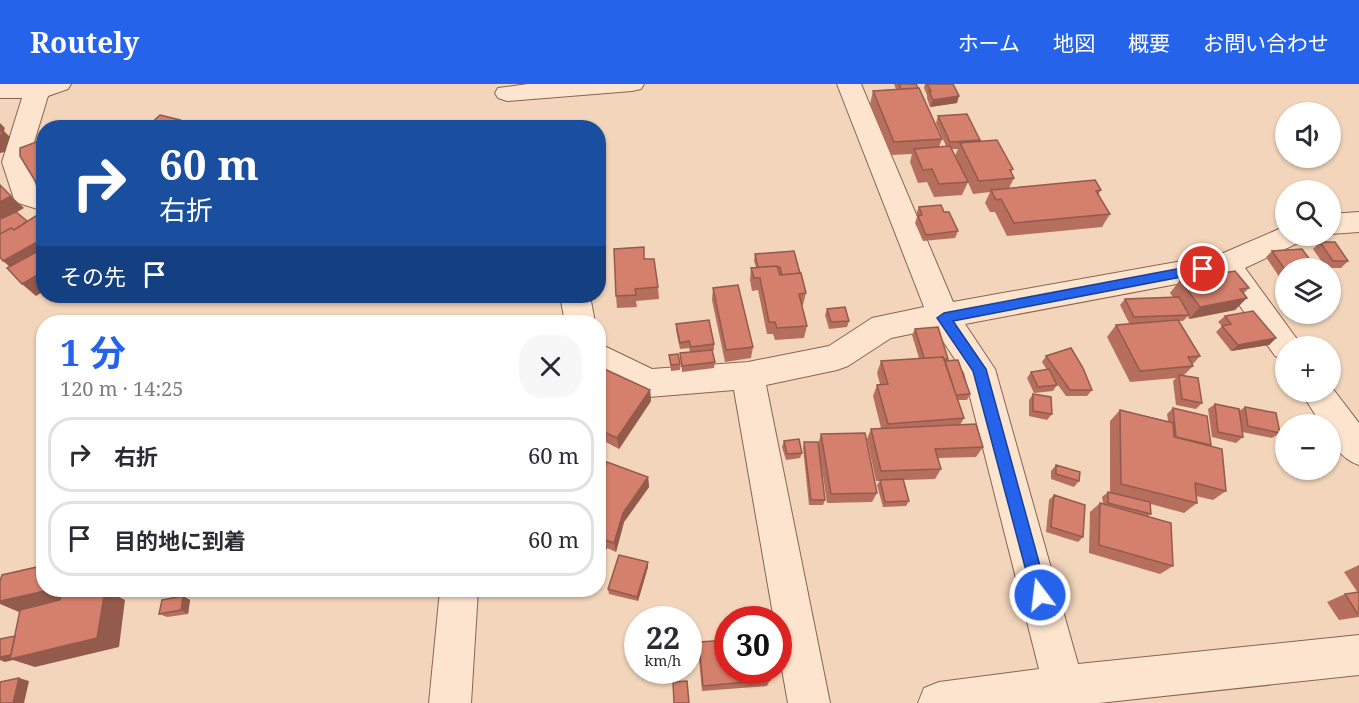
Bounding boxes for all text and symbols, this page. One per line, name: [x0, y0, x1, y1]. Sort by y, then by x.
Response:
text: Routely: [30, 23, 139, 61]
text: ホーム: [958, 29, 1020, 57]
text: 地図: [1053, 29, 1095, 57]
text: 概要: [1128, 29, 1170, 57]
text: お問い合わせ: [1203, 29, 1329, 57]
map controls: [1275, 102, 1341, 480]
button: sound: [1275, 102, 1341, 168]
text: 60 m: [159, 135, 259, 192]
icon: right: [60, 144, 138, 222]
button: search: [1275, 180, 1341, 246]
text: 右折: [159, 191, 213, 228]
pin: [1177, 243, 1228, 294]
icon: arrive: [1186, 252, 1219, 285]
icon: arrive: [138, 258, 171, 291]
button: layers: [1275, 258, 1341, 324]
text: その先: [60, 261, 126, 291]
text: 1 分: [60, 328, 126, 377]
button: close: [519, 335, 582, 398]
button: +: [1275, 336, 1341, 402]
text: 120 m · 14:25: [60, 375, 183, 402]
button: −: [1275, 414, 1341, 480]
icon: right: [63, 438, 96, 471]
text: 60 m: [528, 440, 579, 470]
text: 右折: [114, 441, 158, 471]
icon: arrive: [63, 522, 96, 555]
text: 60 m: [528, 524, 579, 554]
text: 目的地に到着: [114, 525, 246, 555]
position arrow: [1008, 563, 1072, 627]
speed limit sign: 30: [714, 606, 792, 684]
text: 22: [646, 617, 680, 658]
text: km/h: [645, 650, 681, 670]

